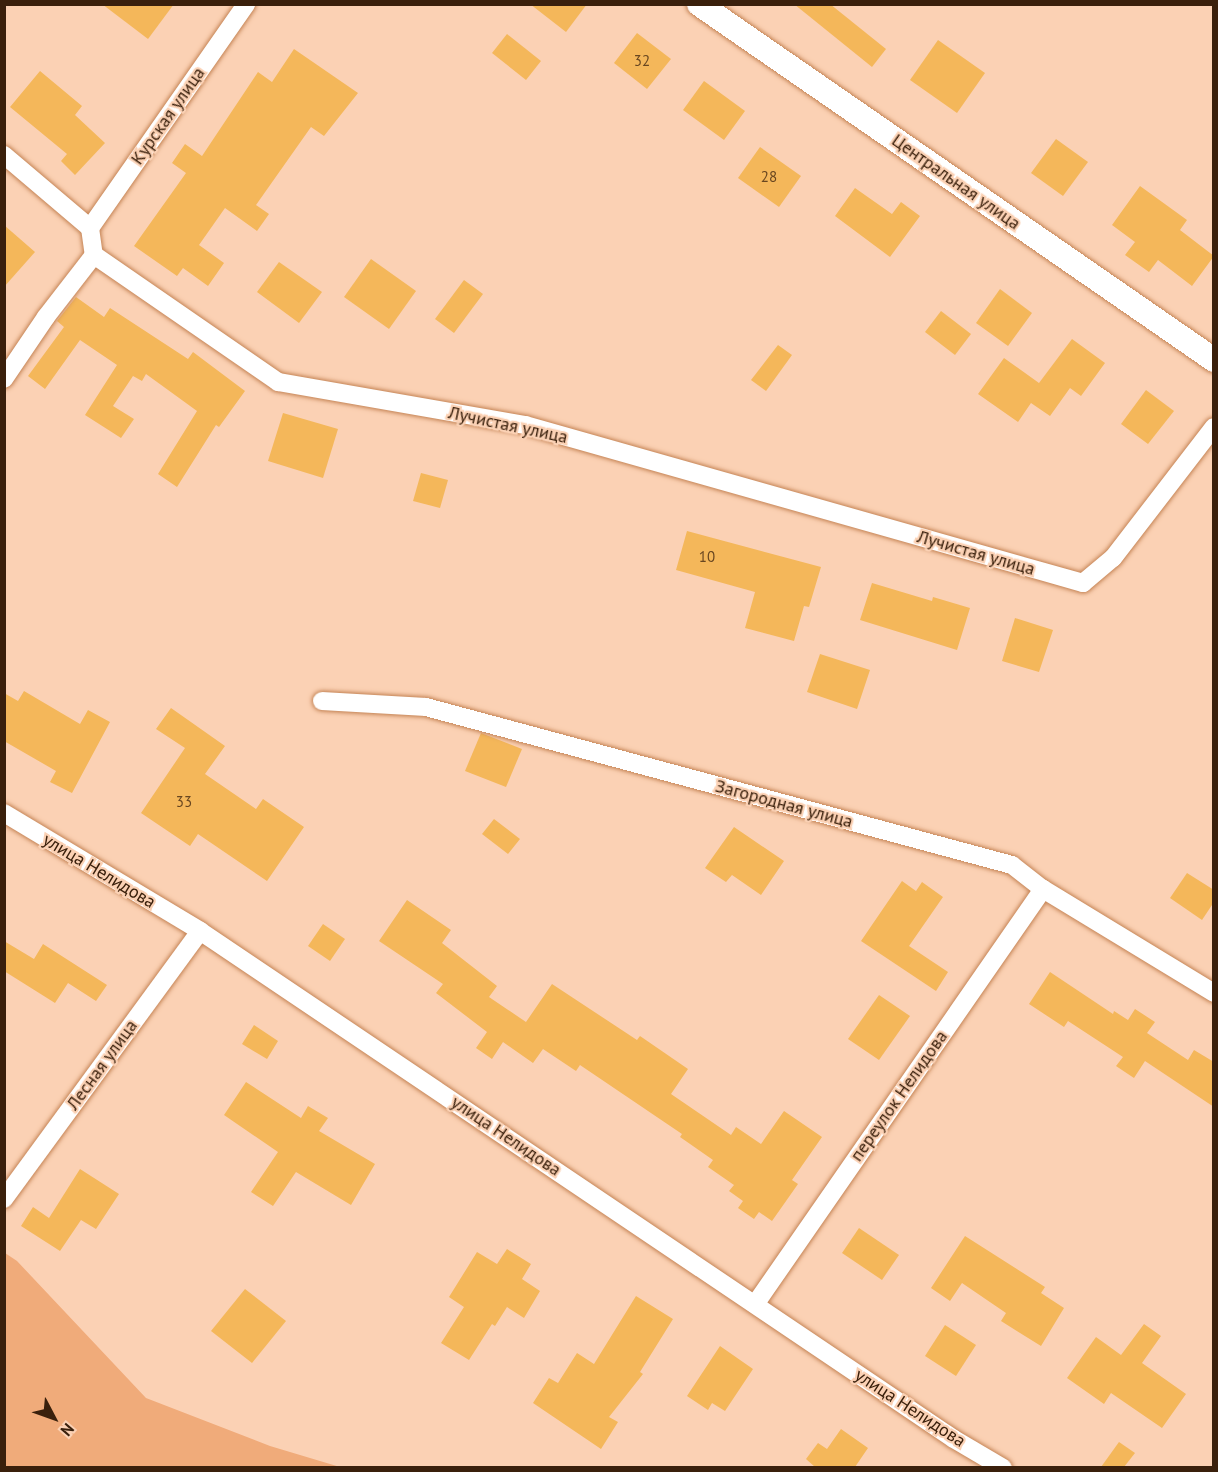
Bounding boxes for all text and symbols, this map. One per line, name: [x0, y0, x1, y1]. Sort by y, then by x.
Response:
house number: 32: [634, 52, 650, 70]
street label: Курская улица: [126, 63, 210, 169]
street label: Центральная улица: [888, 130, 1024, 234]
house number: 28: [761, 168, 777, 186]
street label: Лучистая улица: [446, 402, 570, 448]
street label: Лучистая улица: [915, 526, 1037, 580]
house number: 10: [699, 548, 715, 566]
street label: Загородная улица: [713, 775, 855, 833]
house number: 33: [176, 793, 192, 811]
street label: улица Нелидова: [39, 829, 159, 913]
street label: Лесная улица: [62, 1016, 142, 1114]
street label: переулок Нелидова: [846, 1026, 952, 1166]
street label: улица Нелидова: [447, 1091, 565, 1181]
street label: улица Нелидова: [851, 1364, 969, 1452]
north arrow: [24, 1388, 84, 1448]
text: N: [57, 1419, 79, 1440]

